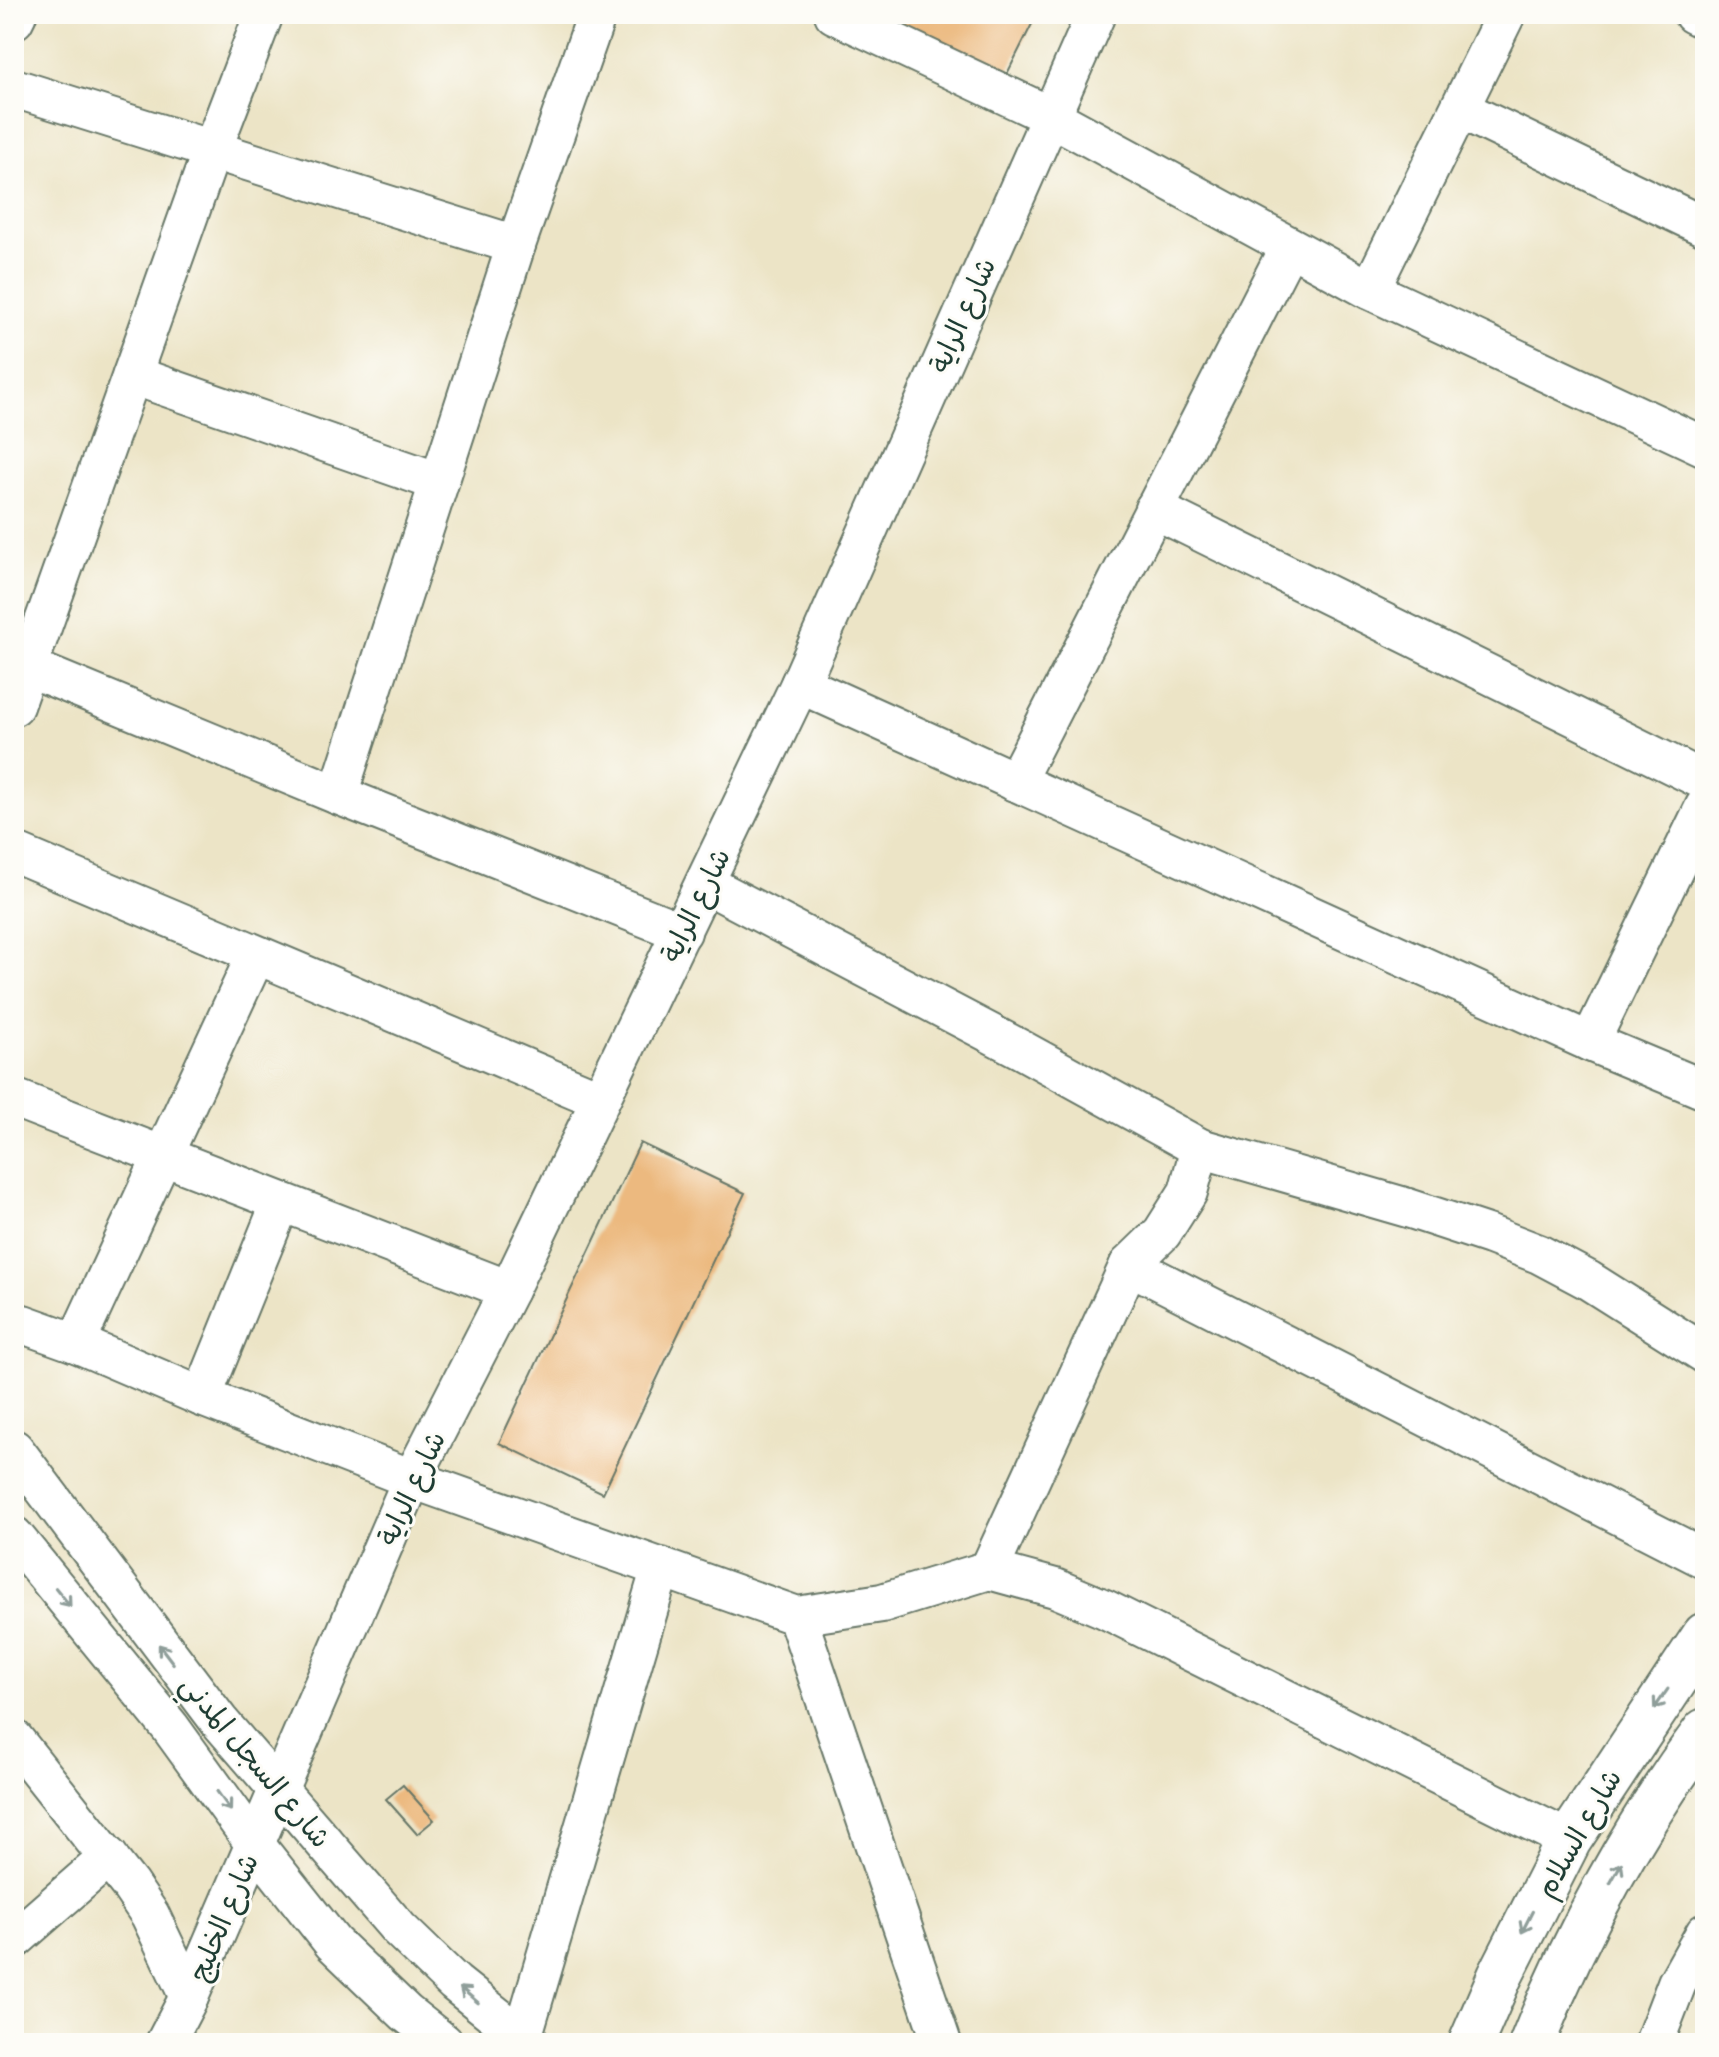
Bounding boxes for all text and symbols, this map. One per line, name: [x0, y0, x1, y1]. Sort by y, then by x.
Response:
street label: شارع الراية: [922, 252, 1009, 381]
street label: شارع الراية: [653, 843, 743, 971]
street label: شارع الراية: [370, 1425, 459, 1554]
one-way arrow: [54, 1586, 72, 1607]
one-way arrow: [158, 1644, 175, 1665]
street label: شارع السجل المدني: [168, 1668, 338, 1860]
one-way arrow: [1653, 1688, 1669, 1710]
street label: شارع السلام: [1528, 1763, 1634, 1907]
one-way arrow: [215, 1790, 232, 1811]
street label: شارع الخليج: [181, 1848, 272, 1989]
one-way arrow: [1608, 1861, 1624, 1885]
one-way arrow: [1519, 1910, 1535, 1934]
one-way arrow: [459, 1986, 480, 2003]

